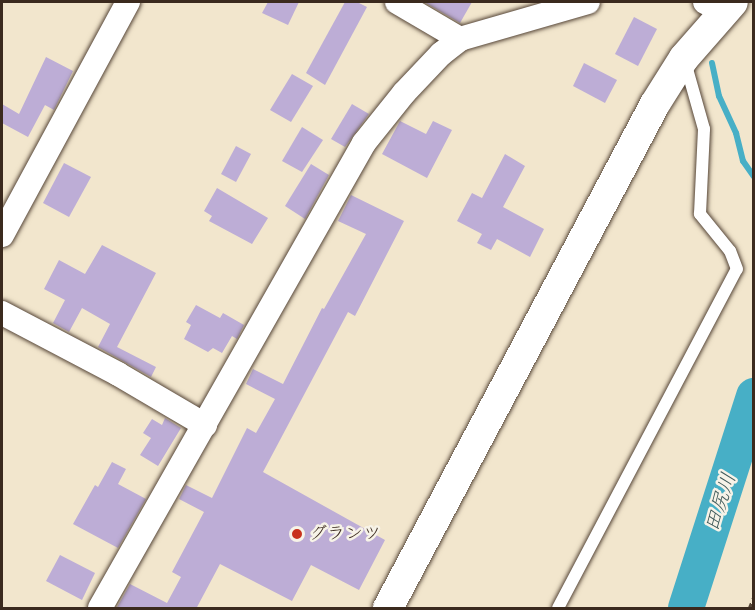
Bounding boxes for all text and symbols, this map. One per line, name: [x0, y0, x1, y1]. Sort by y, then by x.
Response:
water label: 田尻川: [699, 470, 741, 534]
place label: グランツ: [309, 523, 381, 545]
marker: グランツ: [290, 527, 304, 541]

